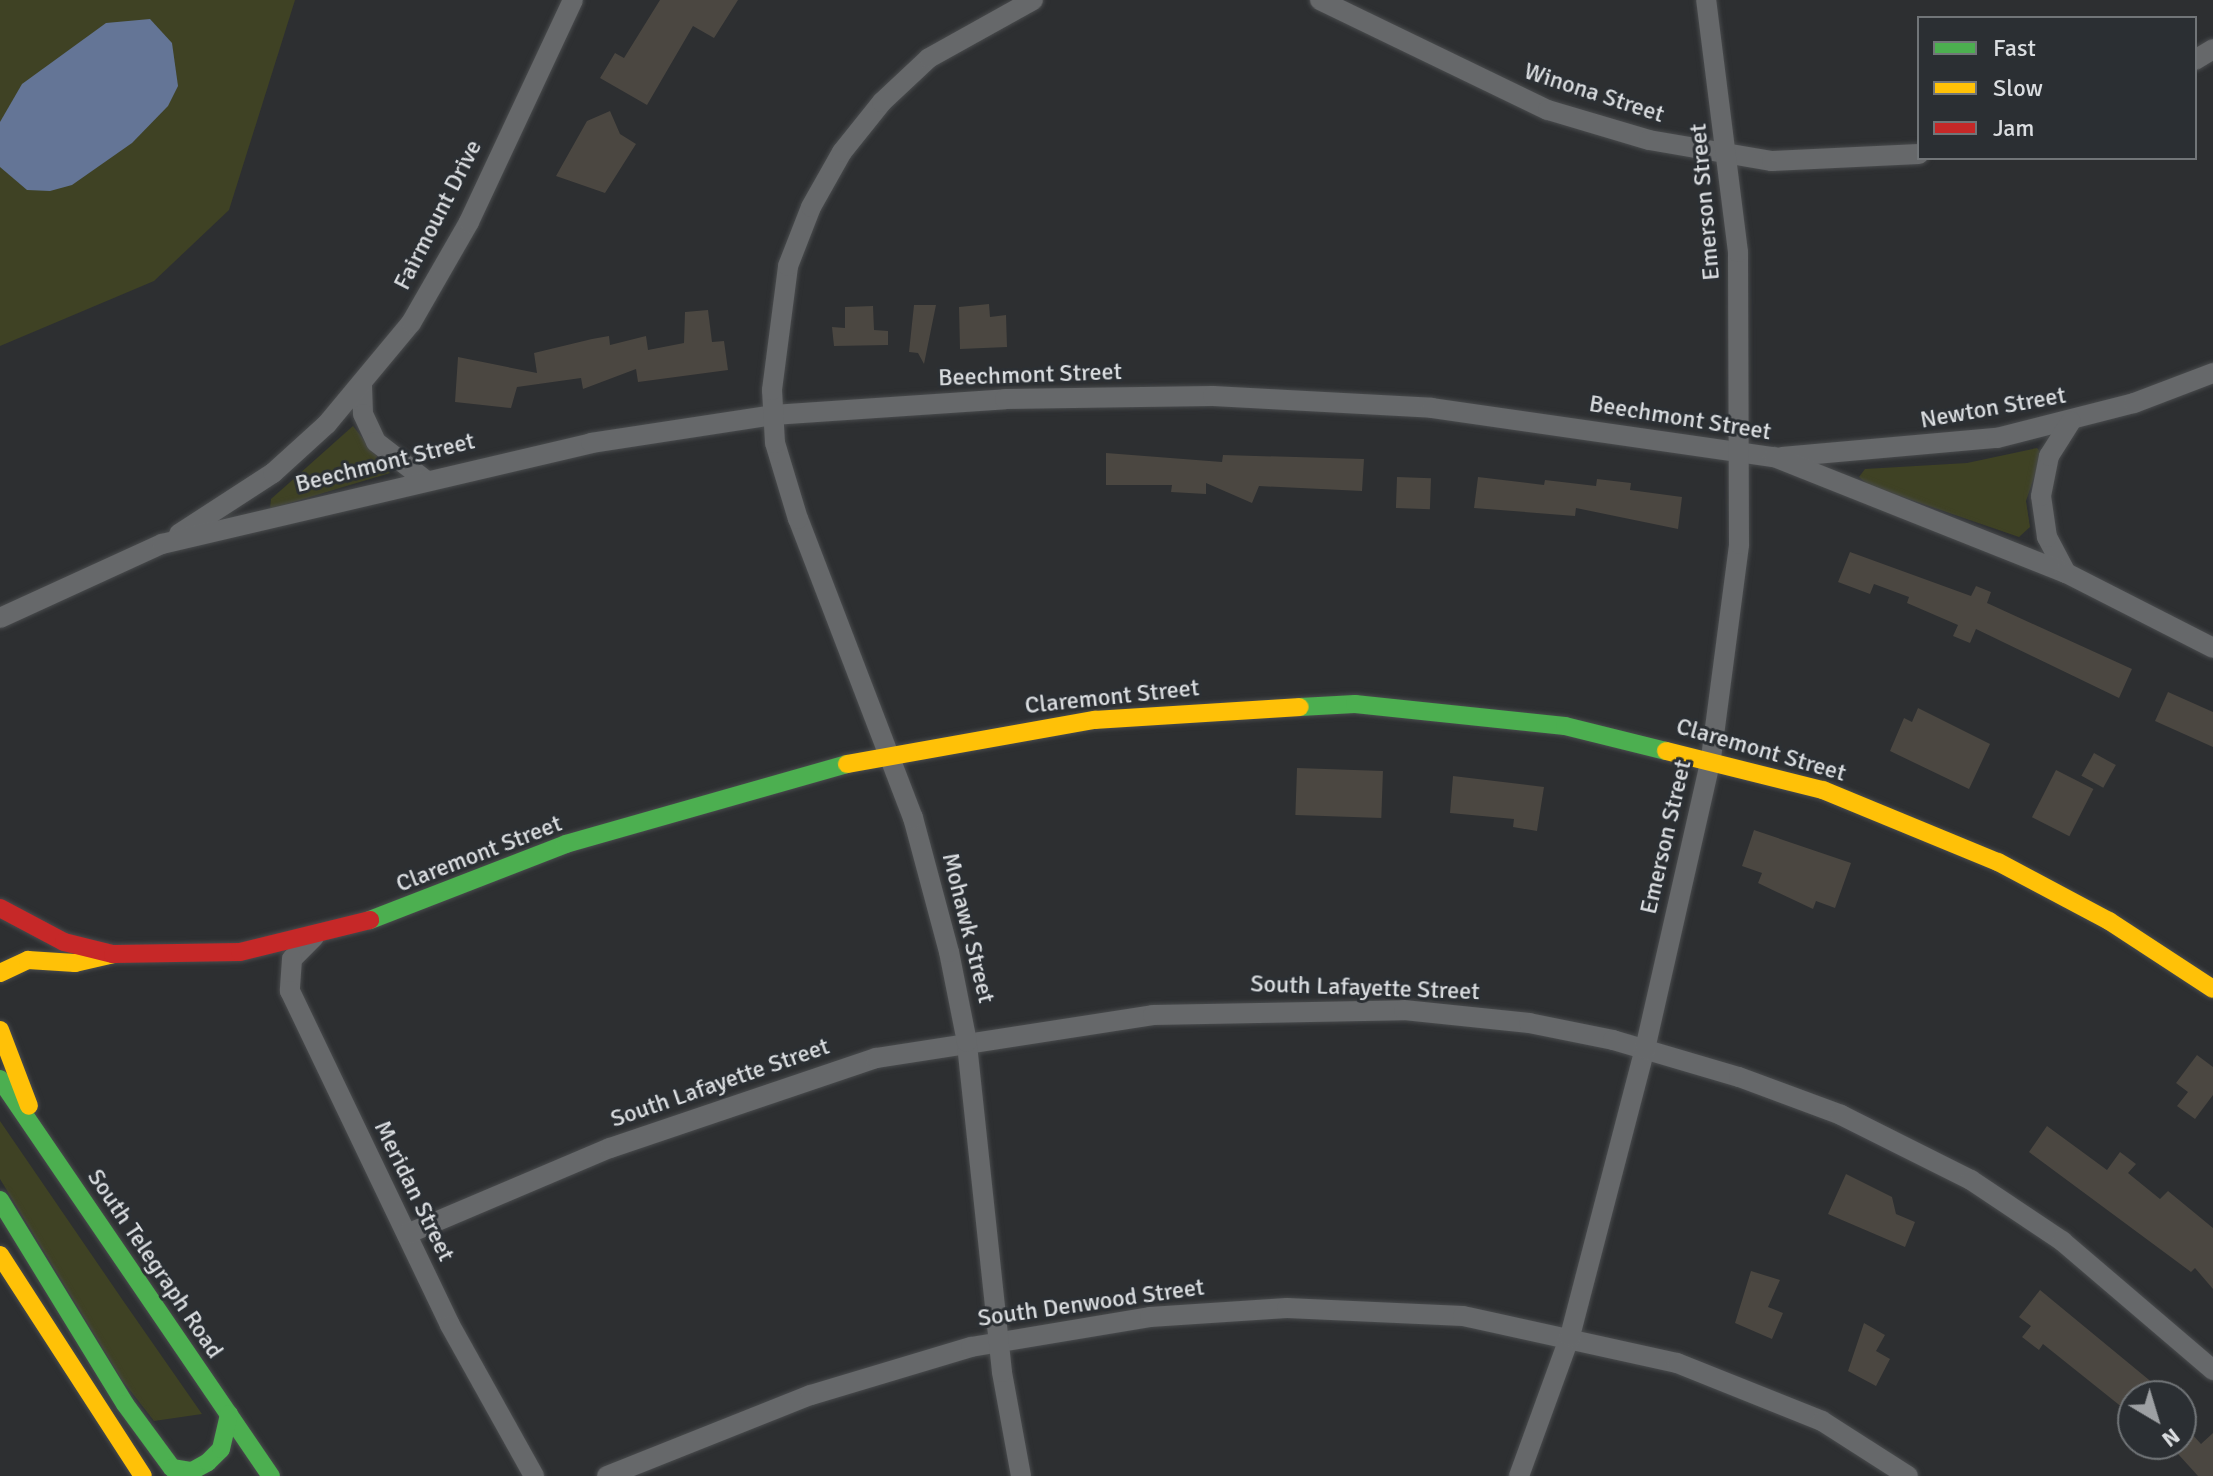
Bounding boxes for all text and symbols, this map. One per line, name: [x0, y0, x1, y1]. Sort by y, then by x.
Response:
legend: [1917, 16, 2197, 160]
text: Fast: [1993, 33, 2036, 63]
street label: Winona Street: [1520, 57, 1668, 129]
text: Slow: [1993, 73, 2043, 103]
text: Jam: [1993, 113, 2034, 143]
street label: Emerson Street: [1684, 122, 1726, 282]
street label: Fairmount Drive: [388, 135, 488, 295]
street label: Beechmont Street: [938, 357, 1122, 393]
street label: Newton Street: [1918, 381, 2068, 435]
street label: Beechmont Street: [1587, 389, 1773, 447]
street label: Beechmont Street: [292, 427, 478, 499]
street label: Claremont Street: [1023, 674, 1201, 720]
street label: Claremont Street: [1673, 712, 1849, 788]
street label: Emerson Street: [1634, 757, 1698, 917]
street label: Claremont Street: [392, 809, 566, 899]
street label: Mohawk Street: [935, 850, 1001, 1006]
street label: South Lafayette Street: [1250, 970, 1480, 1006]
street label: South Lafayette Street: [607, 1032, 833, 1134]
street label: Meridan Street: [368, 1116, 460, 1266]
street label: South Telegraph Road: [81, 1164, 229, 1364]
street label: South Denwood Street: [976, 1273, 1206, 1333]
north arrow: [2117, 1380, 2197, 1460]
text: N: [2157, 1422, 2185, 1453]

